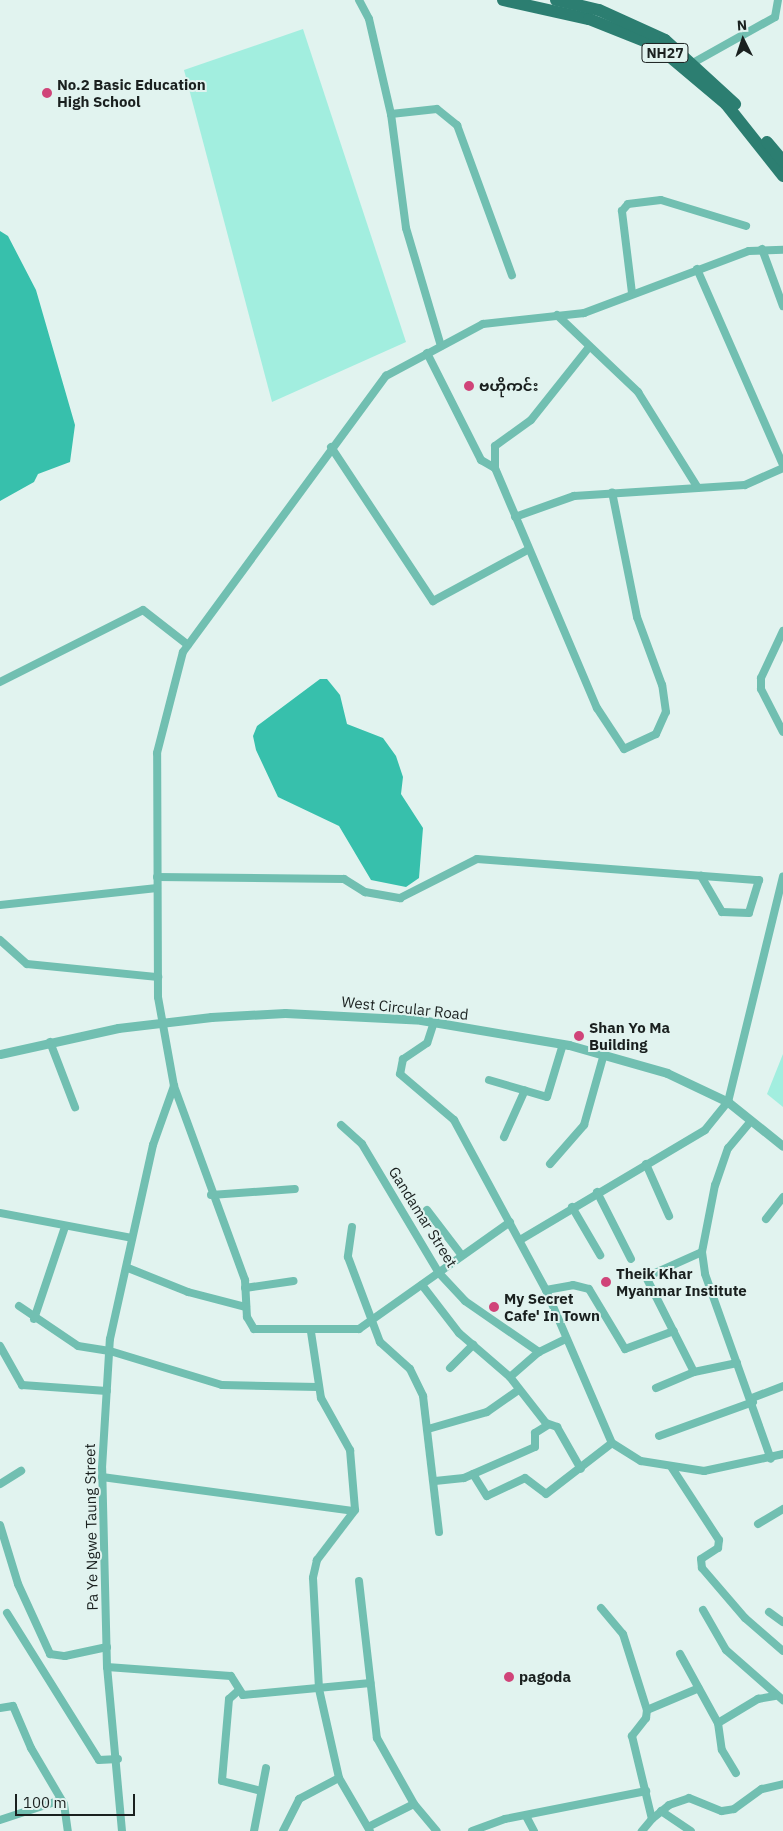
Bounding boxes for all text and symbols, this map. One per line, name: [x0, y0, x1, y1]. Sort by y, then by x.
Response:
north arrow: [718, 15, 768, 65]
text: N: [736, 16, 748, 34]
road number: NH27: [641, 42, 689, 64]
place label: No.2 Basic Education High School: [57, 75, 206, 110]
marker: No.2 Basic Education High School: [41, 87, 53, 99]
place label: ဗဟိုကင်း: [479, 377, 538, 395]
marker: ဗဟိုကင်း: [463, 380, 475, 392]
street label: West Circular Road: [341, 992, 469, 1024]
place label: Shan Yo Ma Building: [589, 1018, 670, 1053]
marker: Shan Yo Ma Building: [573, 1030, 585, 1042]
street label: Gandamar Street: [385, 1163, 461, 1271]
place label: Theik Khar Myanmar Institute: [616, 1264, 747, 1299]
marker: Theik Khar Myanmar Institute: [600, 1276, 612, 1288]
place label: My Secret Cafe' In Town: [504, 1289, 600, 1324]
marker: My Secret Cafe' In Town: [488, 1301, 500, 1313]
street label: Pa Ye Ngwe Taung Street: [81, 1443, 101, 1611]
place label: pagoda: [519, 1668, 571, 1686]
marker: pagoda: [503, 1671, 515, 1683]
scale bar: [18, 1784, 138, 1816]
text: 100 m: [23, 1793, 67, 1812]

